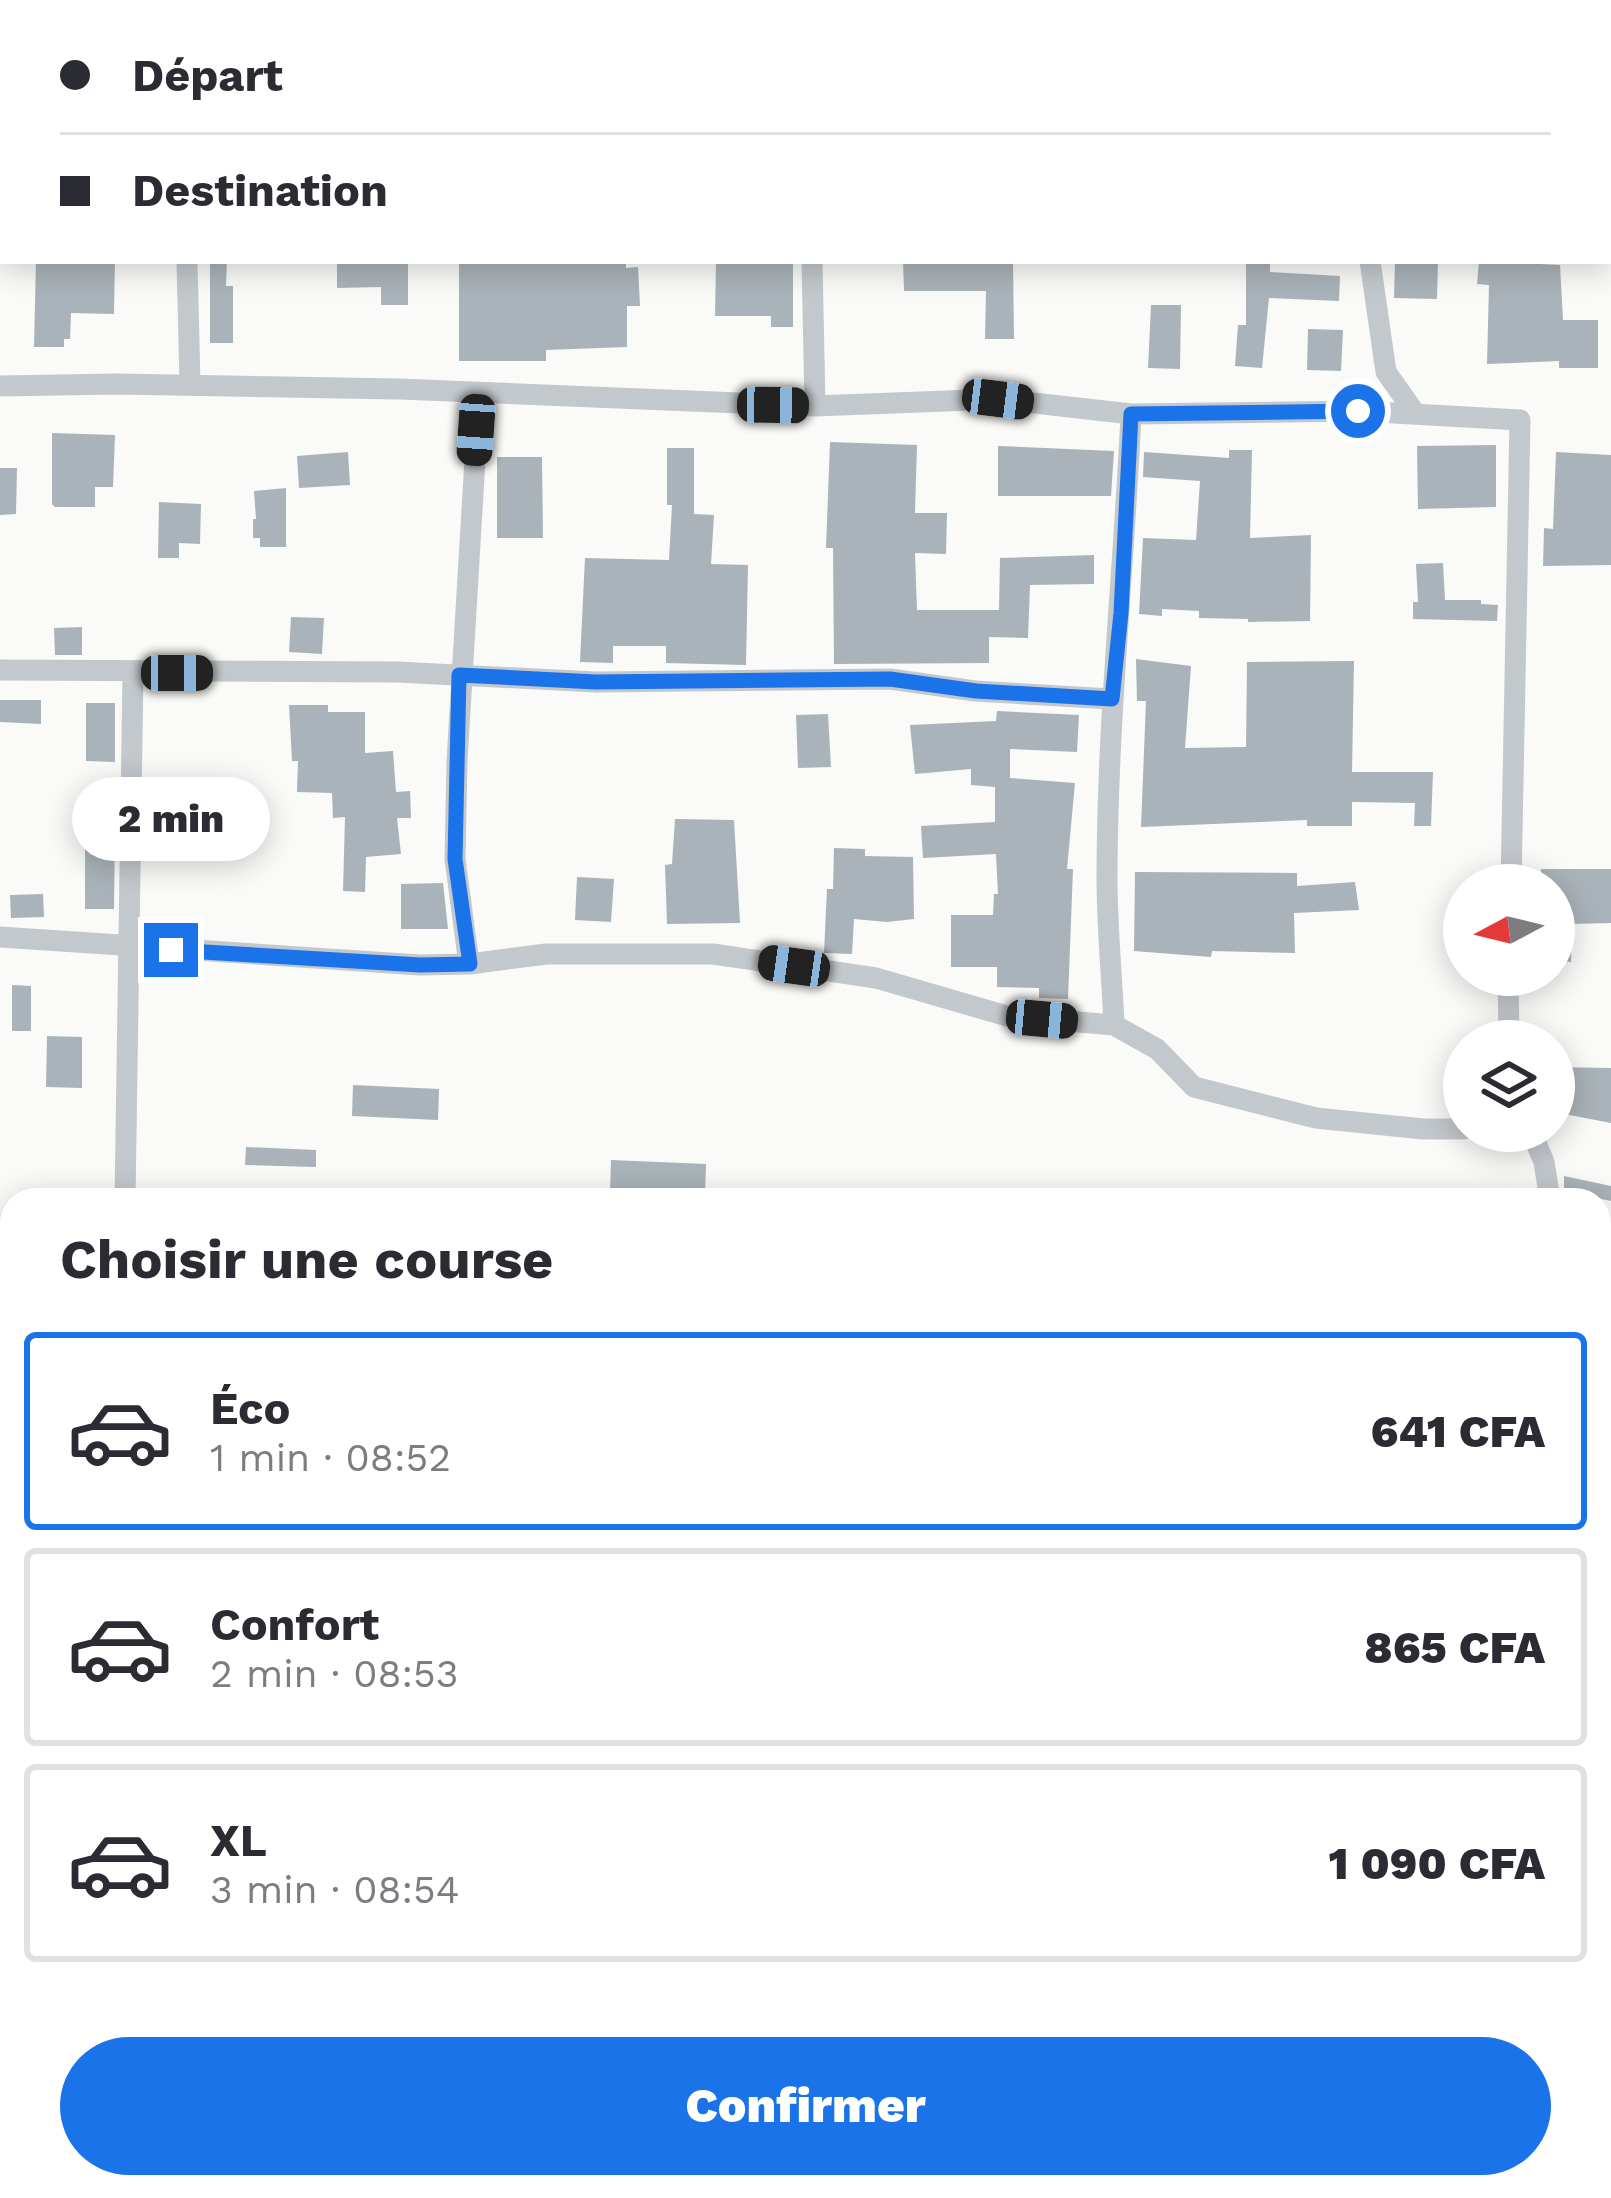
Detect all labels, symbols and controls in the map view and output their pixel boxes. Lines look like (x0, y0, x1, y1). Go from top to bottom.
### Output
text: Départ (132, 49, 283, 102)
text: Destination (132, 164, 388, 217)
car (960, 377, 1036, 421)
route start (1331, 384, 1385, 438)
car (737, 386, 809, 424)
car (456, 393, 496, 467)
car (141, 655, 213, 691)
callout: 2 min (72, 776, 270, 860)
text: 2 min (118, 796, 224, 841)
north arrow (1443, 864, 1575, 996)
map controls (1443, 864, 1575, 1152)
route end (144, 923, 198, 977)
car (756, 943, 832, 989)
car (1005, 998, 1079, 1040)
button: layers (1443, 1020, 1575, 1152)
text: Choisir une course (60, 1228, 553, 1291)
icon: car (66, 1377, 174, 1485)
text: Éco (210, 1382, 291, 1435)
text: 641 CFA (1371, 1405, 1545, 1458)
text: 1 min · 08:52 (210, 1435, 451, 1480)
icon: car (66, 1593, 174, 1701)
text: Confort (210, 1598, 379, 1651)
text: 865 CFA (1364, 1621, 1545, 1674)
text: 2 min · 08:53 (210, 1651, 458, 1696)
icon: car (66, 1809, 174, 1917)
text: XL (210, 1814, 267, 1867)
text: 1 090 CFA (1328, 1837, 1545, 1890)
text: 3 min · 08:54 (210, 1867, 459, 1912)
button: Confirmer (60, 2037, 1551, 2175)

